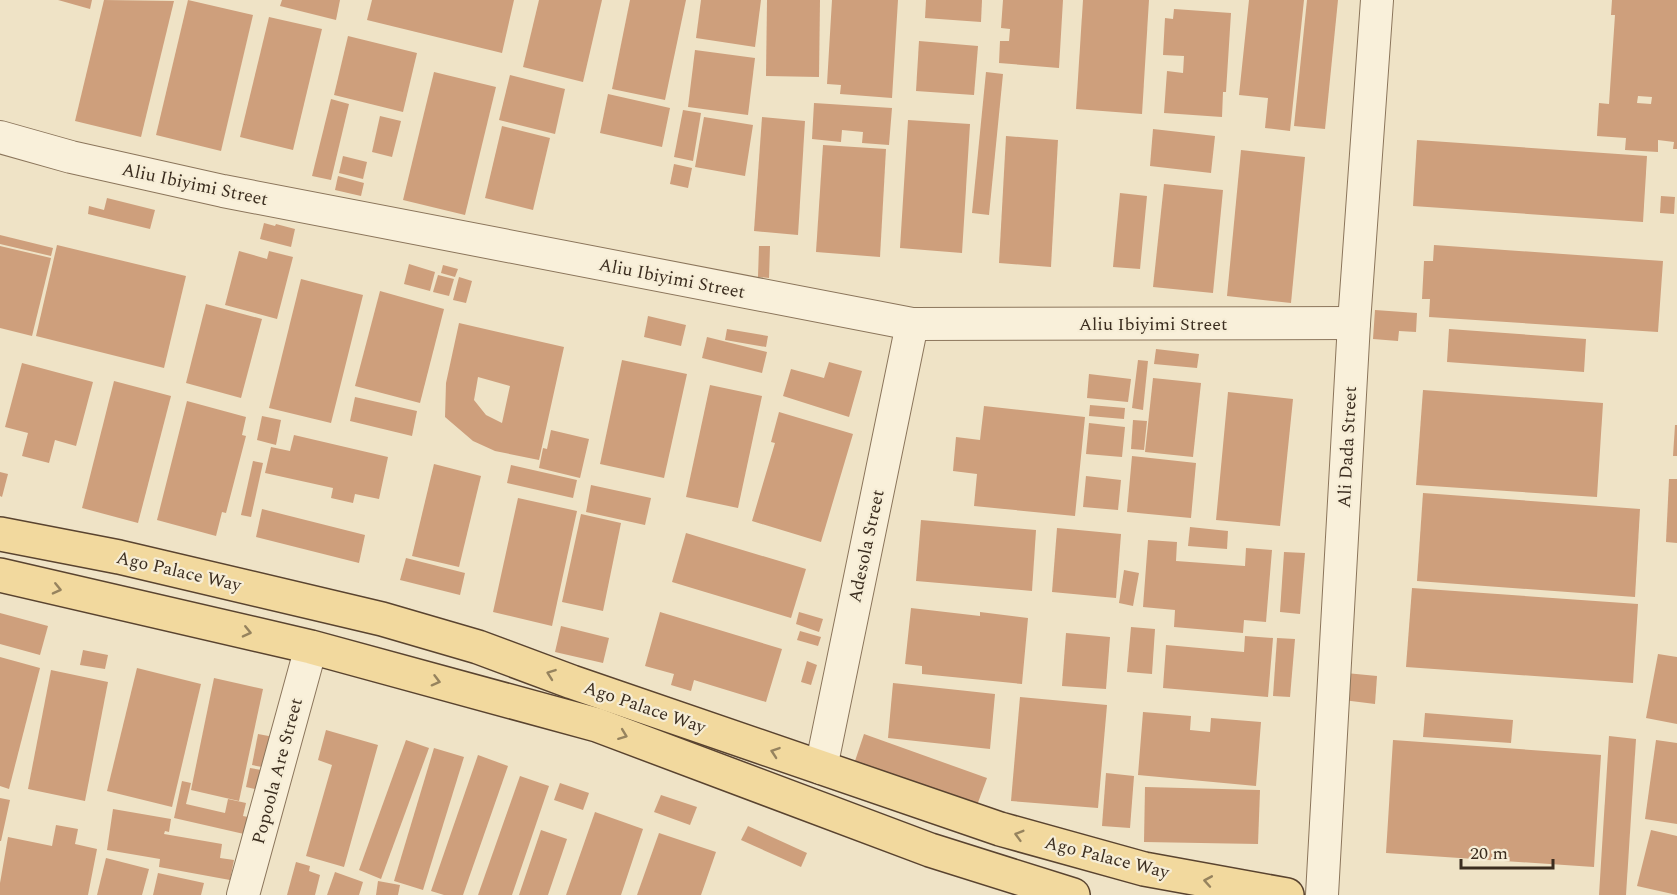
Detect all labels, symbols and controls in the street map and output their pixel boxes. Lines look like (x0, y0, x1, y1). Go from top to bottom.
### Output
street label: Aliu Ibiyimi Street (119, 156, 270, 213)
street label: Aliu Ibiyimi Street (596, 251, 747, 306)
street label: Aliu Ibiyimi Street (1079, 311, 1227, 338)
street label: Ali Dada Street (1331, 385, 1364, 509)
street label: Adesola Street (841, 487, 892, 605)
street label: Ago Palace Way (114, 544, 245, 599)
one-way arrow (52, 581, 62, 594)
one-way arrow (242, 625, 252, 638)
one-way arrow (546, 668, 557, 681)
one-way arrow (430, 674, 441, 686)
street label: Ago Palace Way (580, 674, 711, 741)
street label: Popoola Are Street (245, 695, 310, 847)
one-way arrow (617, 728, 628, 740)
one-way arrow (770, 747, 781, 760)
one-way arrow (1014, 829, 1024, 842)
street label: Ago Palace Way (1042, 829, 1173, 886)
scale bar (1461, 832, 1552, 870)
text: 20 m (1470, 840, 1508, 867)
one-way arrow (1204, 875, 1214, 888)

